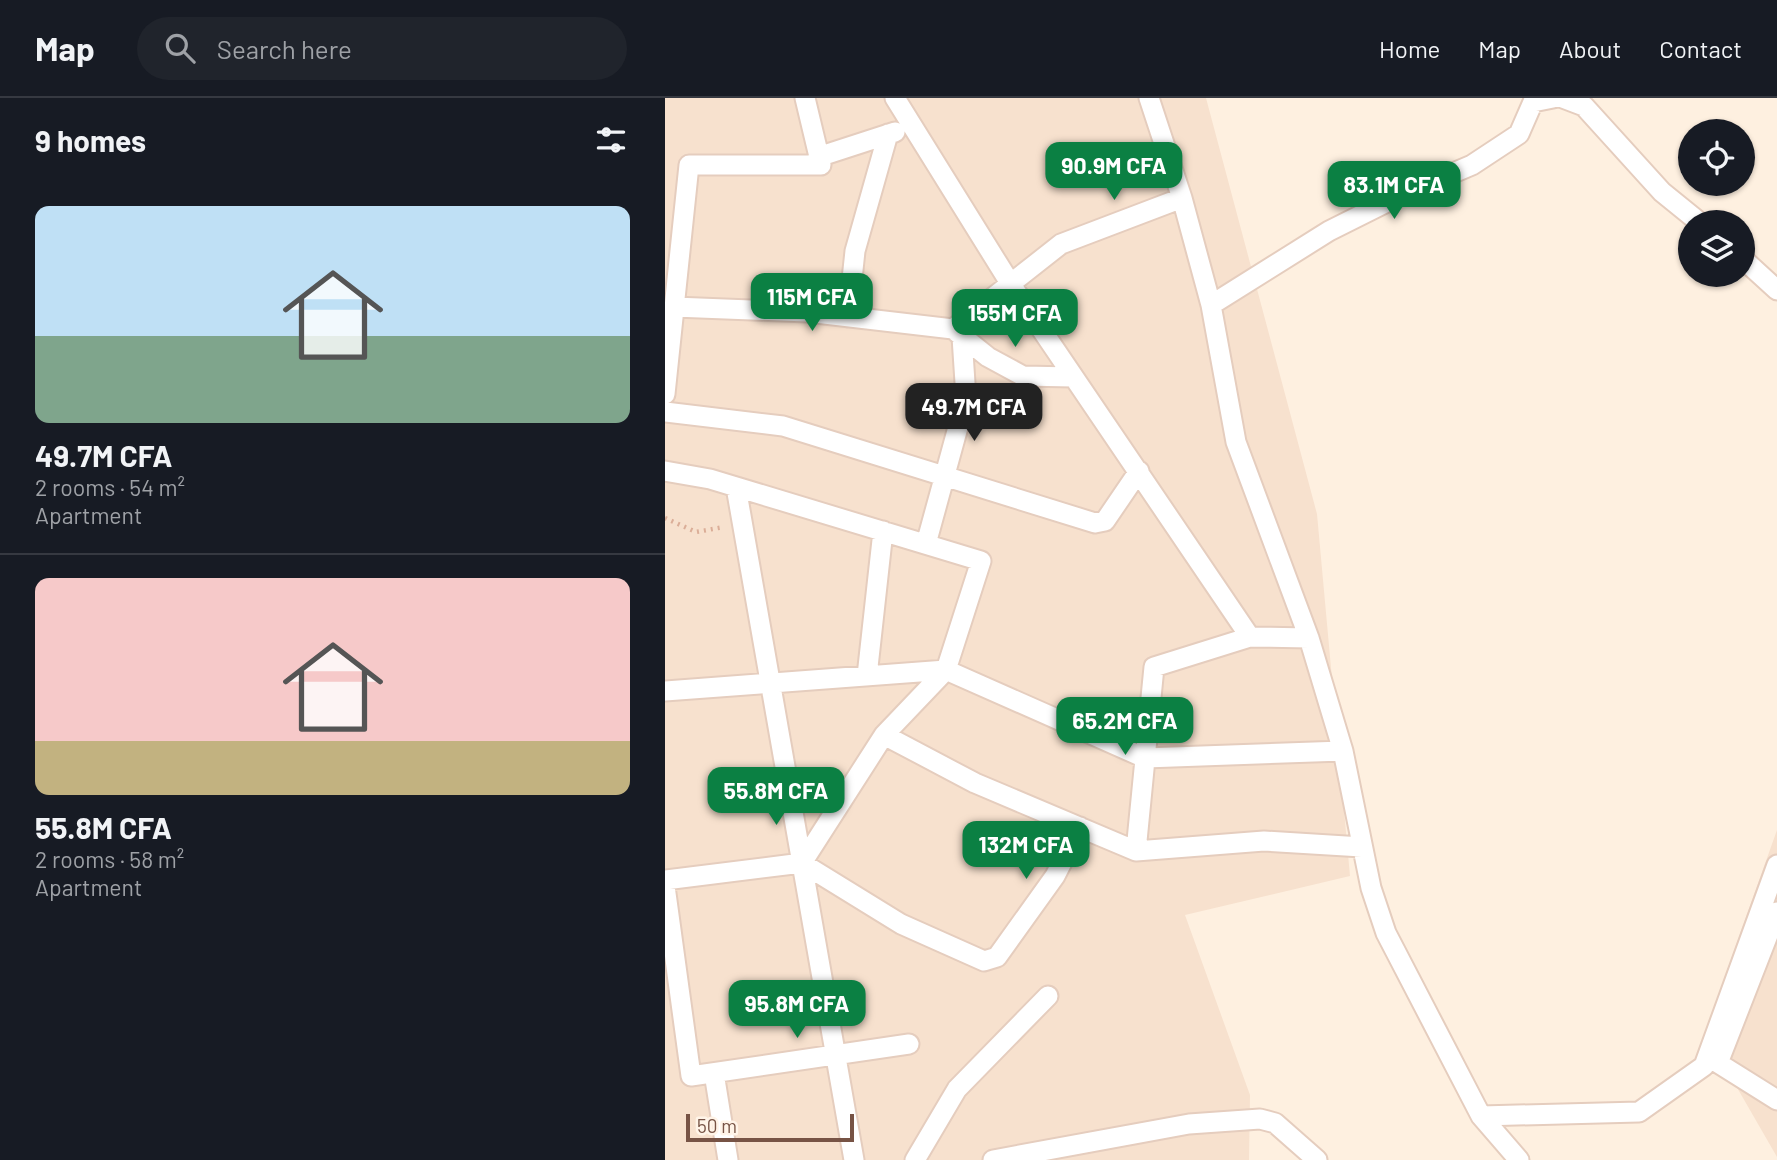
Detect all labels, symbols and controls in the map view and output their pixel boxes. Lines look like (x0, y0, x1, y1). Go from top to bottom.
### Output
search box (137, 17, 627, 80)
text: Map (35, 28, 95, 68)
icon: search (161, 29, 199, 67)
text: Search here (217, 33, 352, 64)
text: Home (1379, 34, 1440, 63)
text: Map (1478, 34, 1521, 63)
text: About (1559, 34, 1621, 63)
text: Contact (1659, 34, 1742, 63)
map controls (1678, 119, 1755, 287)
button: locate (1678, 119, 1755, 196)
icon: filters (592, 121, 630, 159)
text: 9 homes (35, 122, 146, 158)
pin: 90.9M CFA (1034, 142, 1194, 202)
text: 90.9M CFA (1061, 151, 1167, 179)
pin: 83.1M CFA (1314, 162, 1474, 221)
text: 83.1M CFA (1344, 170, 1444, 198)
button: layers (1678, 210, 1755, 287)
icon: home (270, 252, 396, 378)
pin: 115M CFA (740, 274, 884, 333)
text: 115M CFA (767, 282, 857, 310)
pin: 155M CFA (943, 289, 1087, 349)
text: 155M CFA (968, 298, 1062, 326)
pin: 49.7M CFA (894, 384, 1054, 443)
text: 49.7M CFA (921, 392, 1027, 420)
text: 49.7M CFA (35, 437, 172, 473)
text: 2 rooms · 54 m² (35, 473, 185, 501)
text: Apartment (35, 501, 142, 529)
icon: home (270, 624, 396, 750)
pin: 65.2M CFA (1045, 698, 1205, 757)
text: 65.2M CFA (1072, 706, 1178, 734)
pin: 55.8M CFA (696, 768, 856, 827)
text: 55.8M CFA (724, 776, 829, 804)
text: 55.8M CFA (35, 809, 172, 845)
pin: 132M CFA (954, 822, 1098, 881)
text: 132M CFA (979, 830, 1074, 858)
text: 2 rooms · 58 m² (35, 845, 184, 873)
text: Apartment (35, 873, 142, 901)
pin: 95.8M CFA (717, 981, 877, 1040)
text: 95.8M CFA (745, 989, 849, 1017)
scale bar (686, 1111, 854, 1143)
text: 50 m (697, 1114, 737, 1137)

